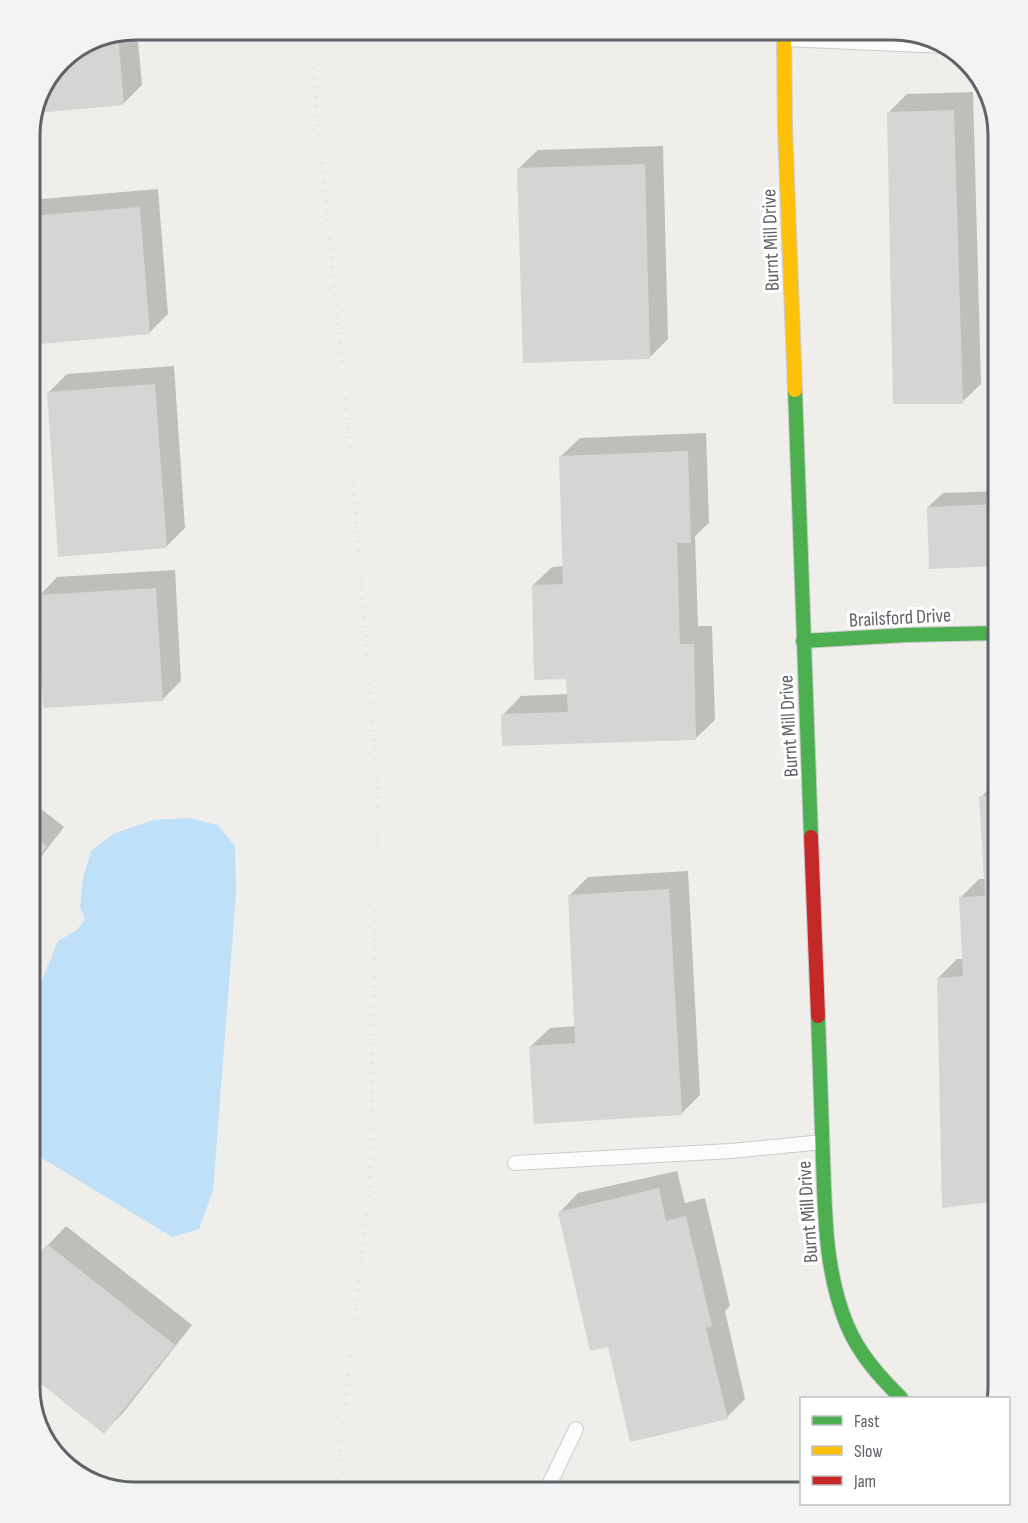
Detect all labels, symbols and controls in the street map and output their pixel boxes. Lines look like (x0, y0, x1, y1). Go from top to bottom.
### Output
street label: Burnt Mill Drive (757, 189, 785, 291)
street label: Brailsford Drive (848, 603, 952, 633)
street label: Burnt Mill Drive (774, 674, 804, 778)
street label: Burnt Mill Drive (792, 1160, 824, 1264)
legend (800, 1397, 1010, 1505)
text: Fast (854, 1411, 880, 1432)
text: Slow (854, 1441, 883, 1462)
text: Jam (853, 1471, 876, 1492)

